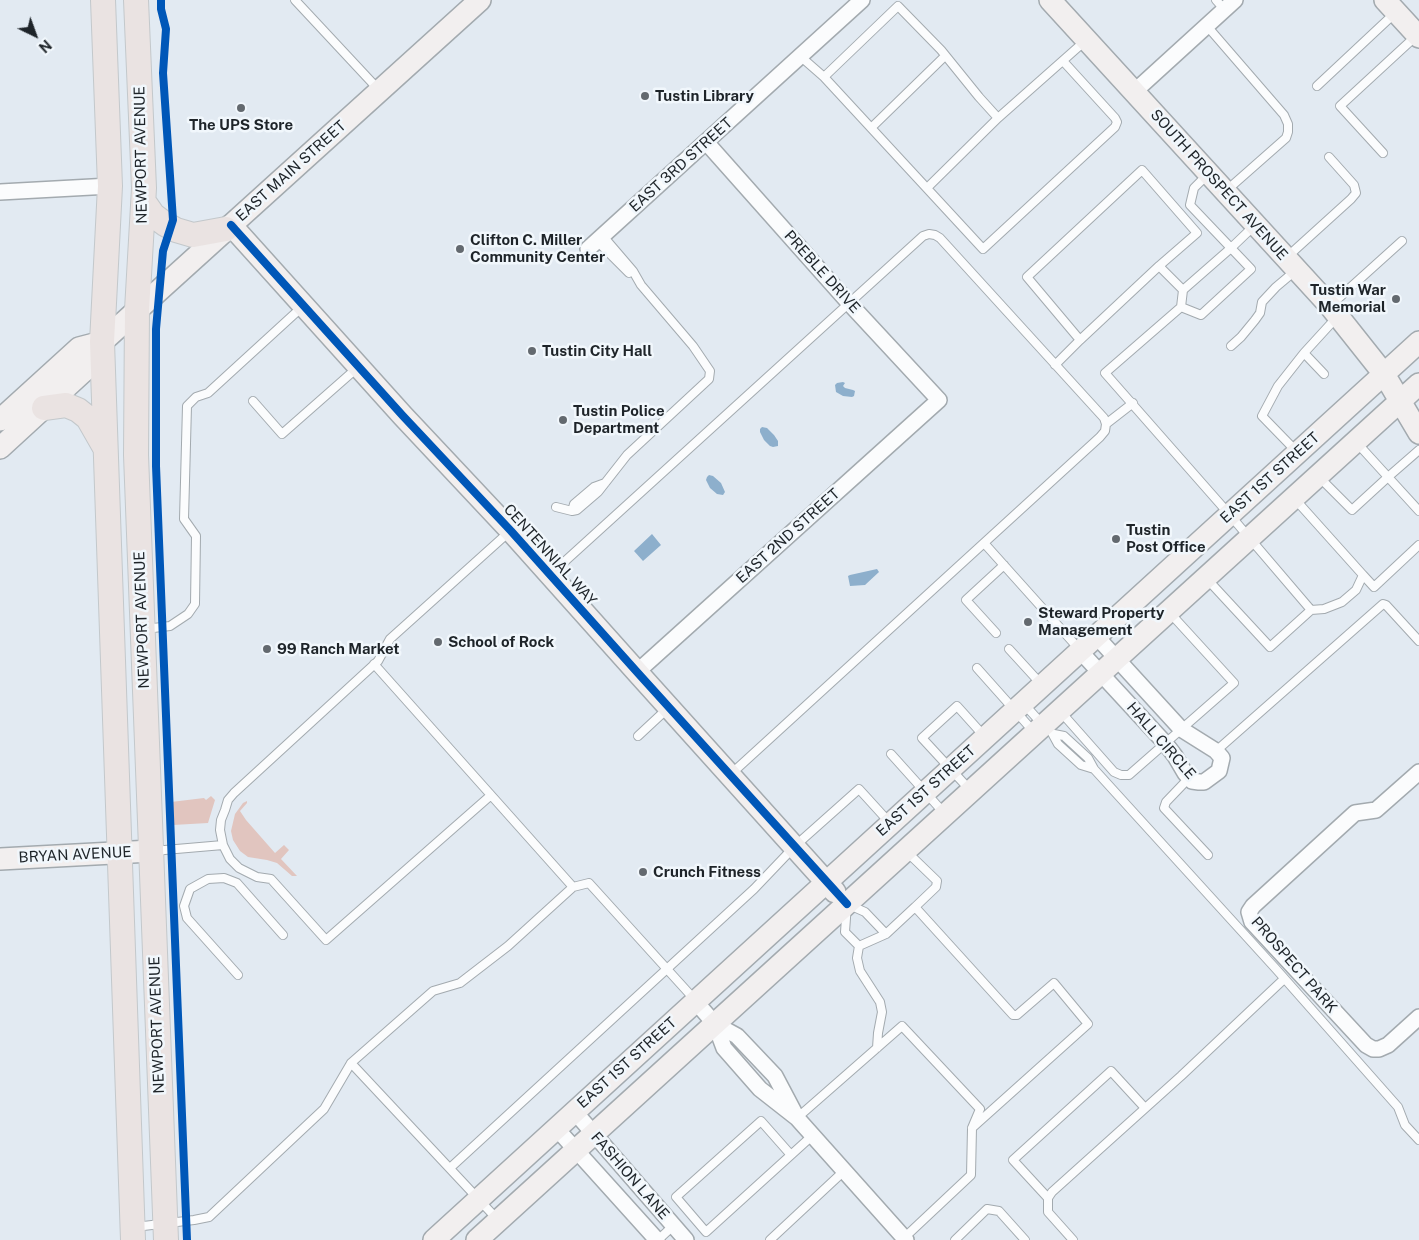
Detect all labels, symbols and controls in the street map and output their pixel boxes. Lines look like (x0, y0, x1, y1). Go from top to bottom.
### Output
north arrow (10, 10, 60, 60)
text: N (36, 37, 54, 56)
street label: NEWPORT AVENUE (131, 86, 151, 224)
place label: Tustin Library (655, 87, 754, 105)
marker: Tustin Library (639, 90, 651, 102)
marker: The UPS Store (235, 102, 247, 114)
street label: SOUTH PROSPECT AVENUE (1147, 106, 1291, 264)
street label: EAST 3RD STREET (626, 114, 736, 216)
place label: The UPS Store (189, 116, 293, 134)
street label: EAST MAIN STREET (232, 117, 350, 225)
street label: PREBLE DRIVE (780, 227, 864, 317)
place label: Clifton C. Miller Community Center (470, 231, 605, 266)
marker: Clifton C. Miller Community Center (454, 243, 466, 255)
place label: Tustin War Memorial (1310, 281, 1386, 316)
marker: Tustin War Memorial (1390, 293, 1402, 305)
place label: Tustin City Hall (542, 342, 652, 360)
marker: Tustin City Hall (526, 345, 538, 357)
place label: Tustin Police Department (573, 402, 665, 437)
marker: Tustin Police Department (557, 414, 569, 426)
street label: EAST 1ST STREET (1217, 429, 1323, 527)
street label: EAST 2ND STREET (733, 485, 843, 587)
street label: CENTENNIAL WAY (500, 501, 600, 609)
place label: Tustin Post Office (1126, 521, 1206, 556)
marker: Tustin Post Office (1110, 533, 1122, 545)
street label: NEWPORT AVENUE (131, 551, 153, 689)
place label: Steward Property Management (1038, 604, 1164, 639)
marker: Steward Property Management (1022, 616, 1034, 628)
place label: School of Rock (448, 633, 554, 651)
marker: School of Rock (432, 636, 444, 648)
place label: 99 Ranch Market (277, 640, 400, 658)
marker: 99 Ranch Market (261, 643, 273, 655)
street label: HALL CIRCLE (1123, 699, 1199, 783)
street label: EAST 1ST STREET (873, 742, 979, 840)
street label: BRYAN AVENUE (18, 843, 132, 867)
place label: Crunch Fitness (653, 863, 761, 881)
marker: Crunch Fitness (637, 866, 649, 878)
street label: PROSPECT PARK (1247, 913, 1341, 1017)
street label: NEWPORT AVENUE (146, 956, 168, 1094)
street label: EAST 1ST STREET (574, 1014, 680, 1112)
street label: FASHION LANE (587, 1129, 673, 1223)

